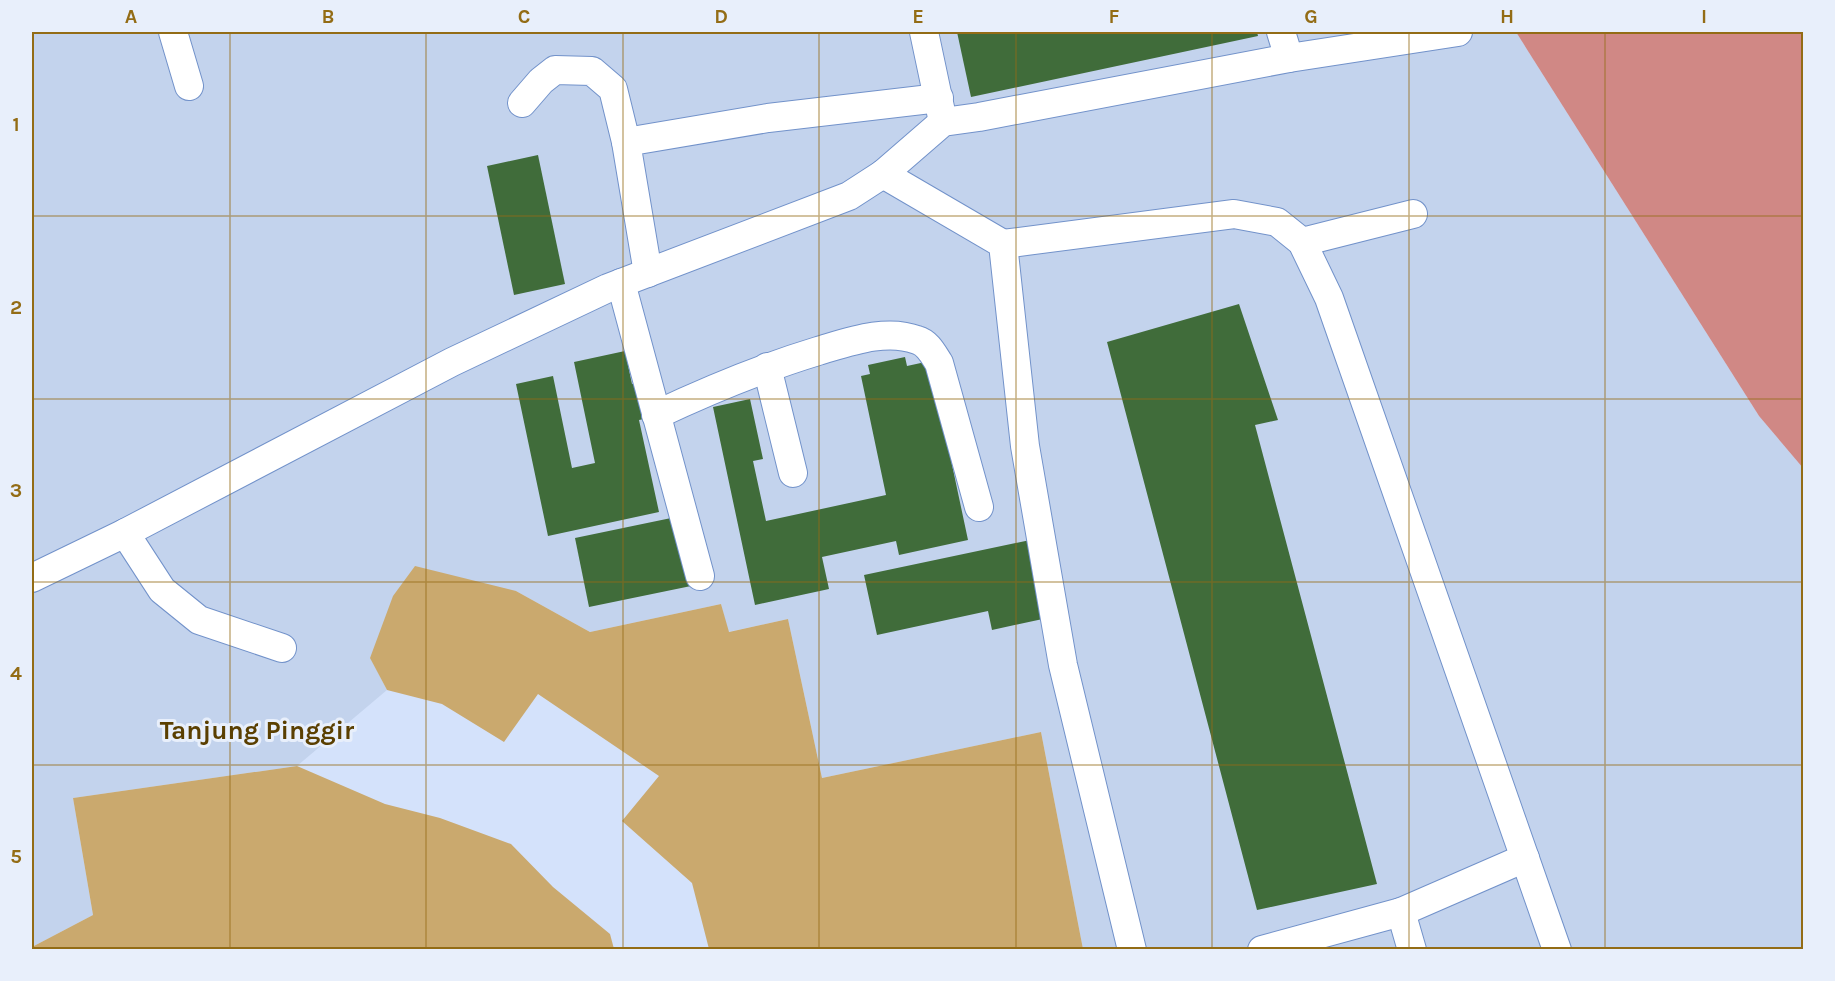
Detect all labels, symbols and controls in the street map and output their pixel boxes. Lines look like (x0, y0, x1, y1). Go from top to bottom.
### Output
text: A (125, 5, 138, 28)
text: B (322, 5, 334, 28)
text: C (518, 5, 530, 28)
text: D (714, 5, 728, 28)
text: E (912, 5, 924, 28)
text: F (1109, 5, 1120, 28)
text: G (1304, 5, 1318, 28)
text: H (1500, 5, 1514, 28)
text: I (1701, 5, 1707, 28)
text: 1 (12, 113, 20, 136)
text: 2 (10, 296, 22, 319)
text: 3 (10, 479, 22, 502)
text: 4 (10, 662, 22, 685)
district label: Tanjung Pinggir (160, 715, 355, 746)
text: 5 (10, 845, 22, 868)

